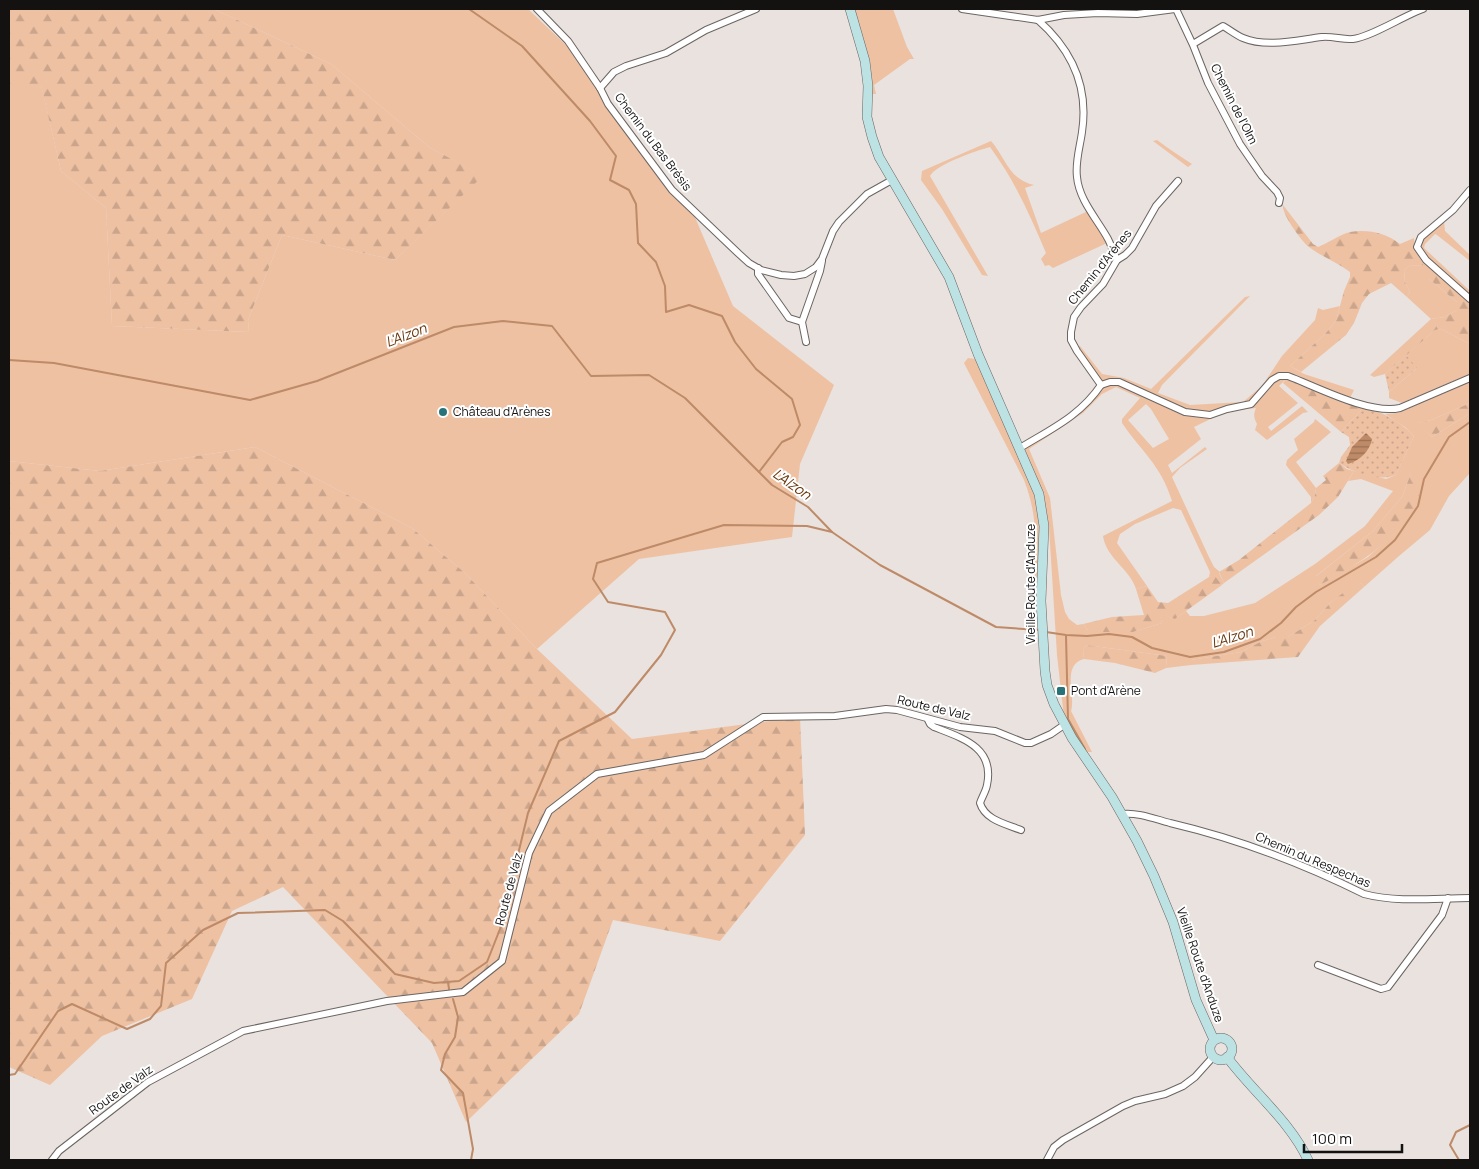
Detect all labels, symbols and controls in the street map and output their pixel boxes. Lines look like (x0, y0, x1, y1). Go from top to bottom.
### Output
street label: Chemin de l'Olm (1207, 61, 1262, 147)
street label: Chemin du Bas Brésis (611, 89, 696, 194)
street label: Chemin d'Arènes (1064, 225, 1135, 308)
water label: L'Alzon (383, 318, 430, 351)
place label: Château d'Arènes (453, 403, 550, 420)
marker: Château d'Arènes (437, 406, 449, 418)
water label: L'Alzon (769, 464, 816, 504)
street label: Vieille Route d'Anduze (1022, 524, 1039, 644)
water label: L'Alzon (1209, 621, 1256, 652)
place label: Pont d'Arène (1071, 682, 1141, 699)
marker: Pont d'Arène (1055, 685, 1067, 697)
street label: Route de Valz (896, 691, 972, 724)
street label: Chemin du Respechas (1253, 828, 1373, 891)
street label: Route de Valz (491, 851, 526, 927)
street label: Vieille Route d'Anduze (1173, 905, 1228, 1025)
street label: Route de Valz (85, 1061, 156, 1118)
scale bar (1304, 1122, 1402, 1154)
text: 100 m (1312, 1128, 1352, 1149)

